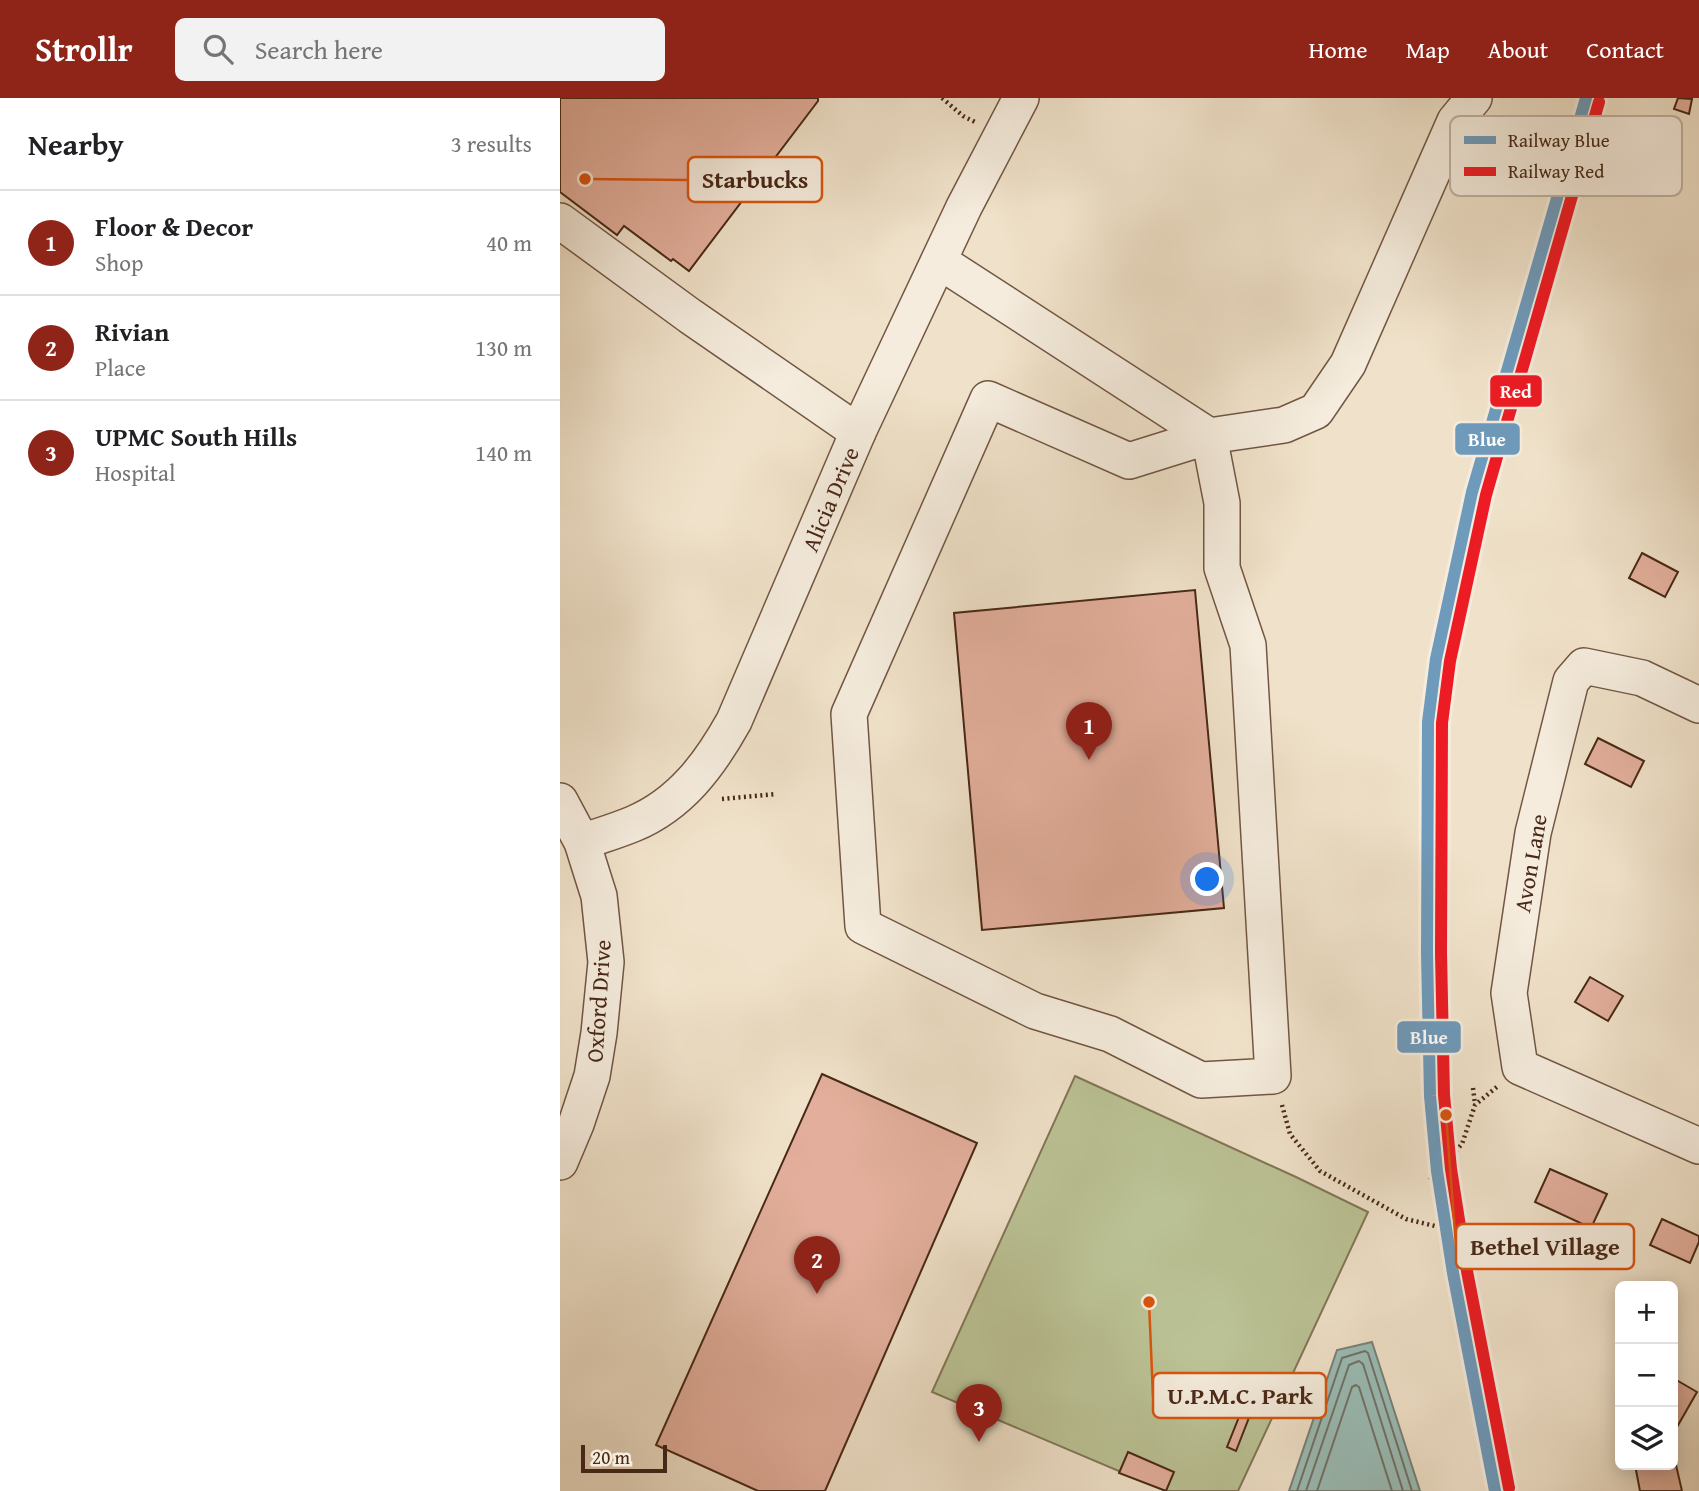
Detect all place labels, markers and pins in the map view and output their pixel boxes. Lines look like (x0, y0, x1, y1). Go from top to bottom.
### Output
callout: Starbucks (688, 157, 822, 202)
pin: 1 (1066, 702, 1112, 760)
callout: Bethel Village (1456, 1224, 1634, 1269)
pin: 2 (794, 1236, 840, 1294)
callout: U.P.M.C. Park (1153, 1373, 1326, 1418)
pin: 3 (956, 1384, 1002, 1442)

